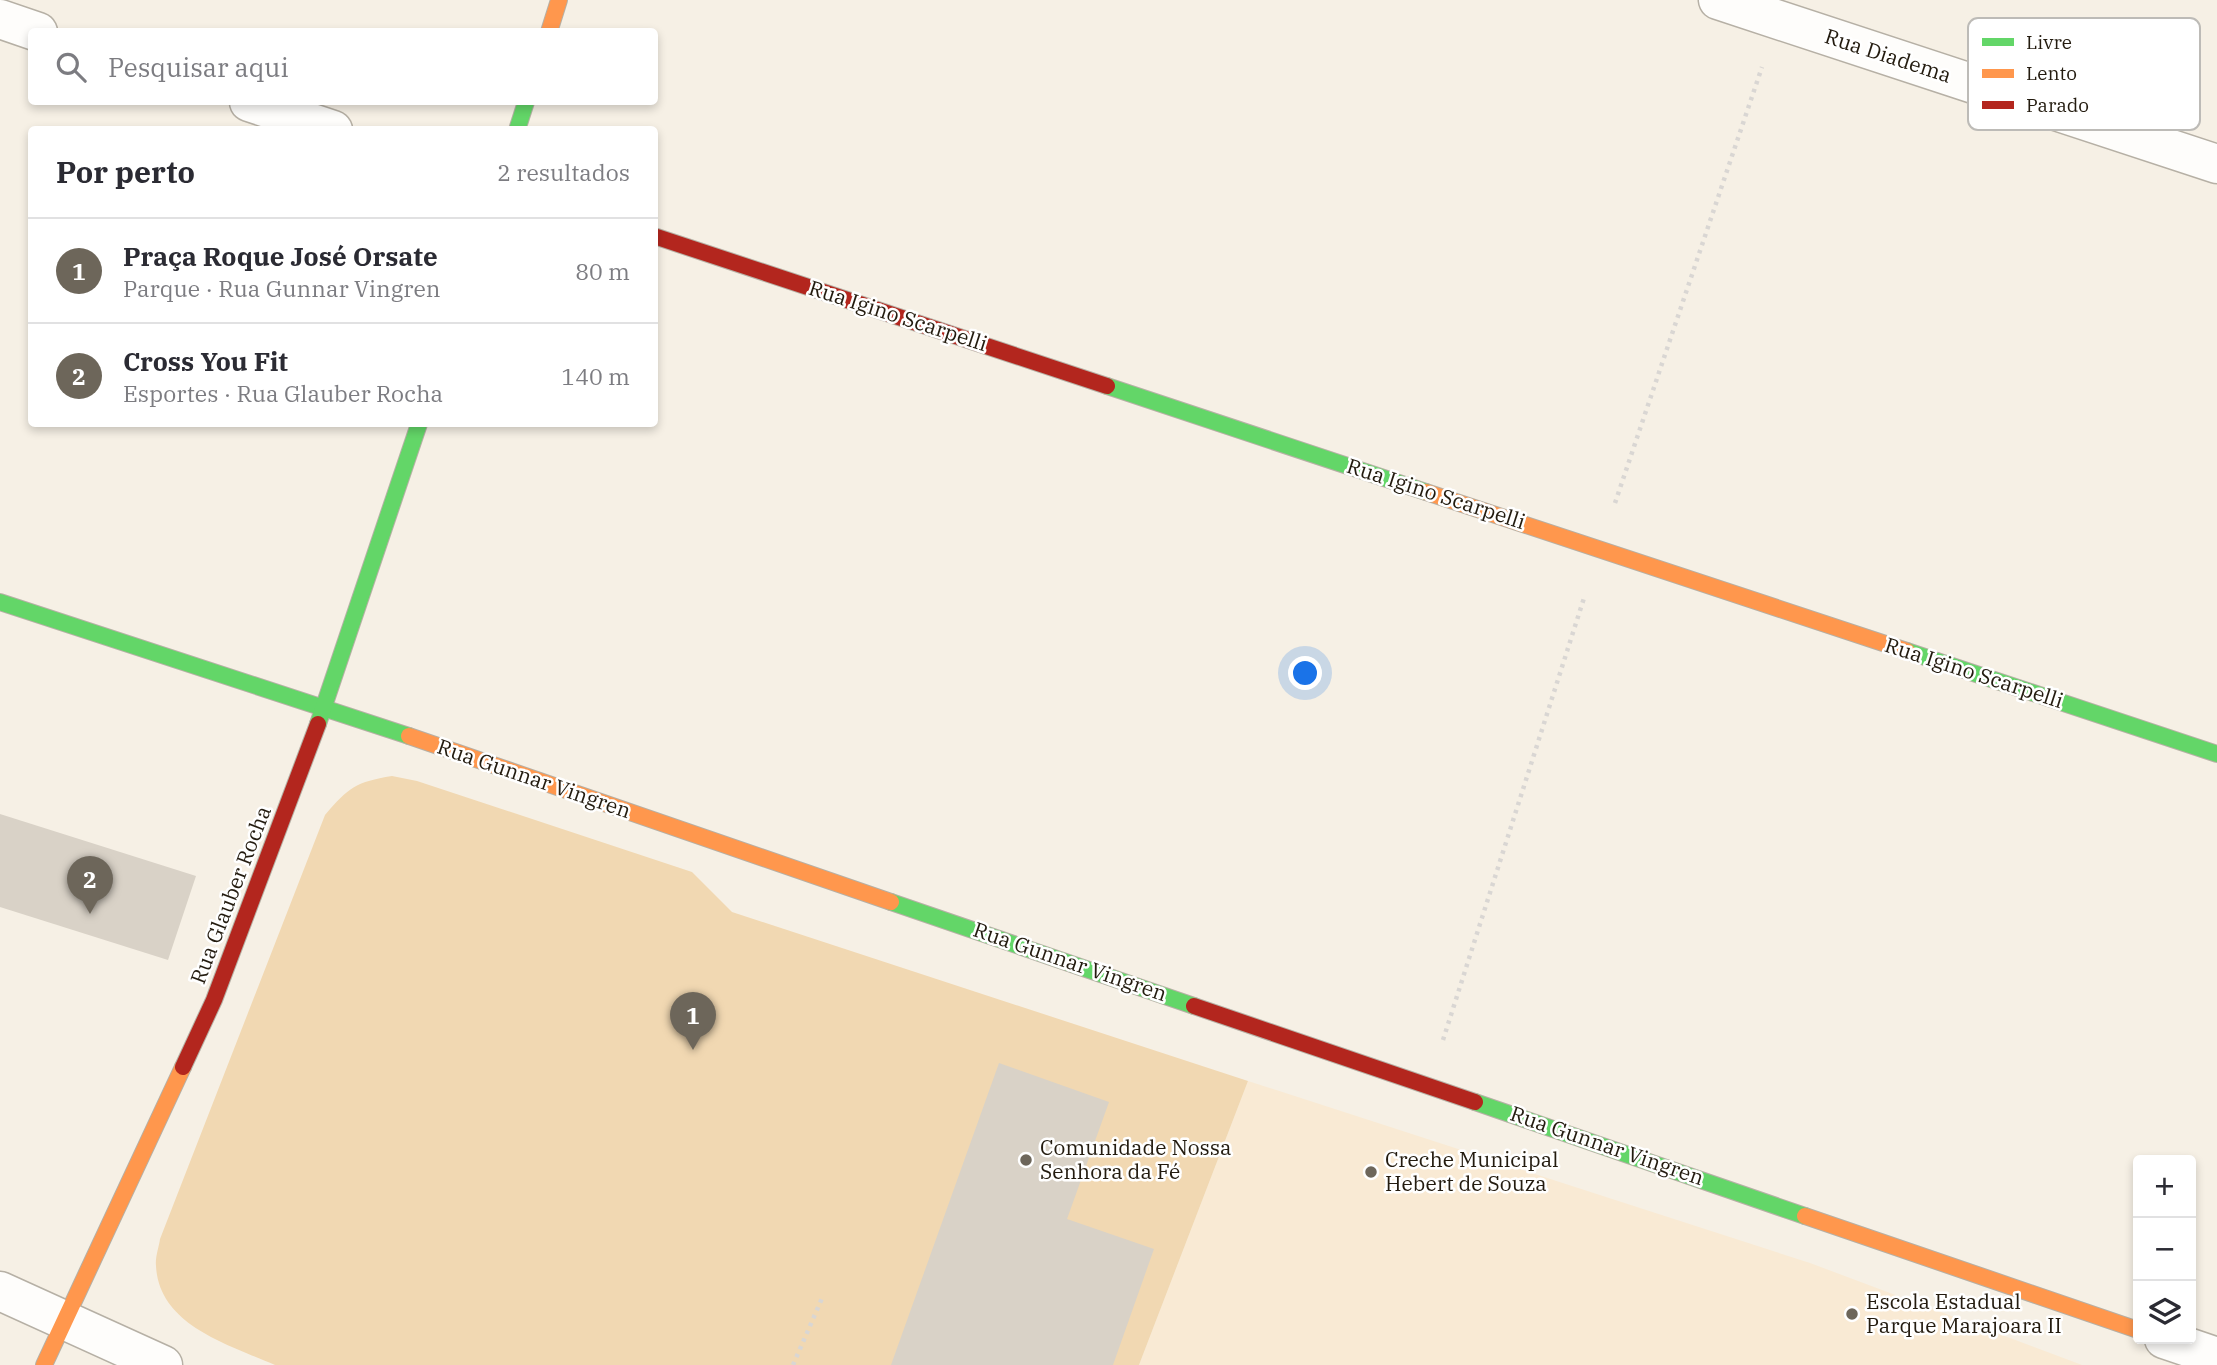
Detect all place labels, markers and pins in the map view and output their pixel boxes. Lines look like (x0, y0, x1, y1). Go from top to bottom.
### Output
pin: 2 (67, 856, 113, 914)
pin: 1 (670, 992, 716, 1050)
place label: Comunidade Nossa Senhora da Fé (1040, 1133, 1231, 1185)
place label: Creche Municipal Hebert de Souza (1385, 1145, 1559, 1197)
marker: Comunidade Nossa Senhora da Fé (1018, 1152, 1034, 1168)
marker: Creche Municipal Hebert de Souza (1363, 1164, 1379, 1180)
place label: Escola Estadual Parque Marajoara II (1866, 1287, 2062, 1339)
marker: Escola Estadual Parque Marajoara II (1844, 1306, 1860, 1322)

